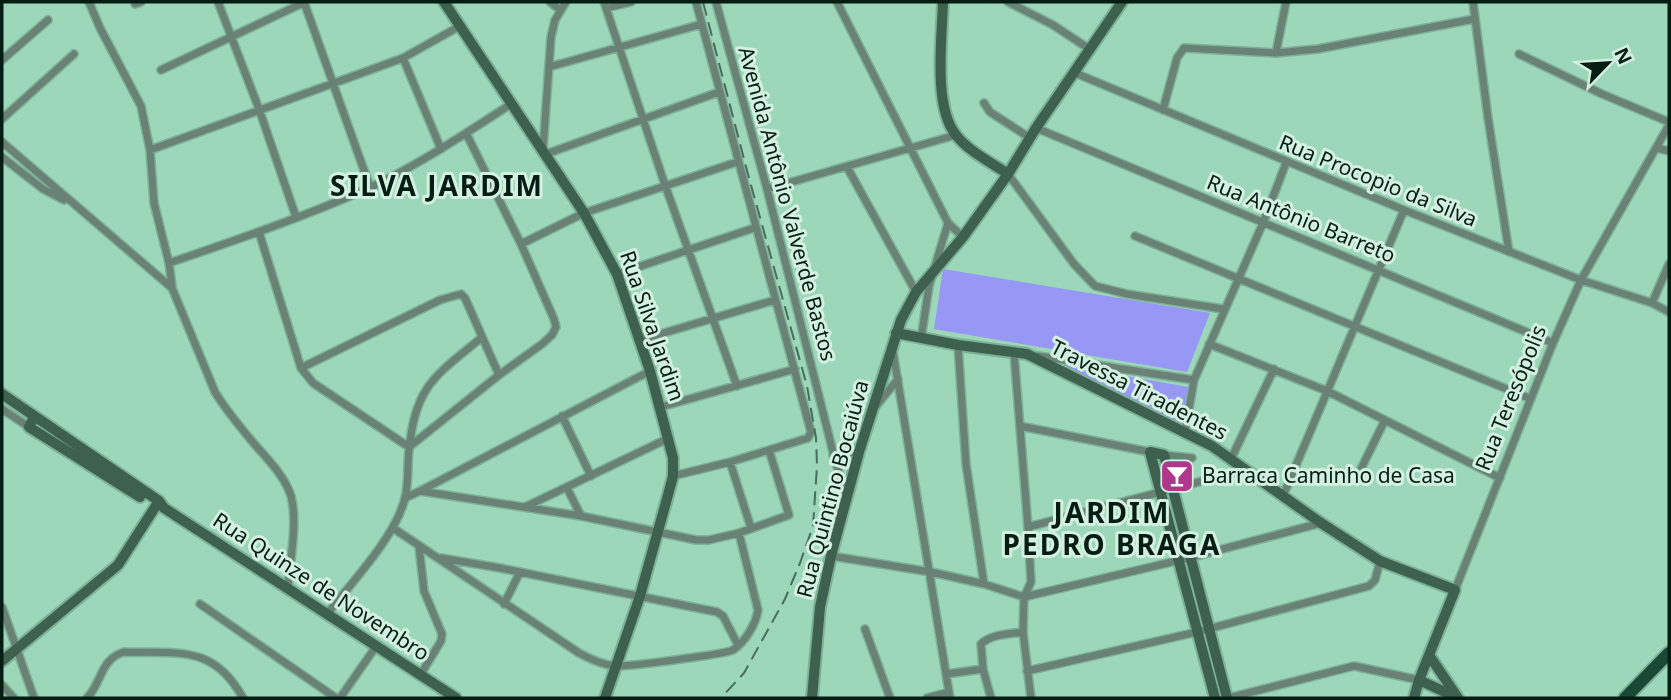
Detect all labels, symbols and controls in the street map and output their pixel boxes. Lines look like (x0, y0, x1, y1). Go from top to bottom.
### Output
north arrow (1573, 28, 1643, 98)
text: N (1608, 43, 1638, 68)
street label: Avenida Antônio Valverde Bastos (733, 44, 843, 364)
street label: Rua Procopio da Silva (1275, 128, 1482, 233)
district label: SILVA JARDIM (330, 166, 544, 204)
street label: Rua Antônio Barreto (1203, 167, 1400, 269)
street label: Rua Silva Jardim (614, 247, 692, 405)
street label: Rua Teresópolis (1468, 321, 1552, 475)
street label: Travessa Tiradentes (1046, 332, 1233, 446)
street label: Rua Quintino Bocaiúva (789, 377, 875, 601)
bar icon: Barraca Caminho de Casa (1158, 457, 1196, 495)
place label: Barraca Caminho de Casa (1202, 461, 1455, 489)
district label: JARDIM PEDRO BRAGA (1003, 493, 1221, 563)
street label: Rua Quinze de Novembro (208, 506, 435, 667)

